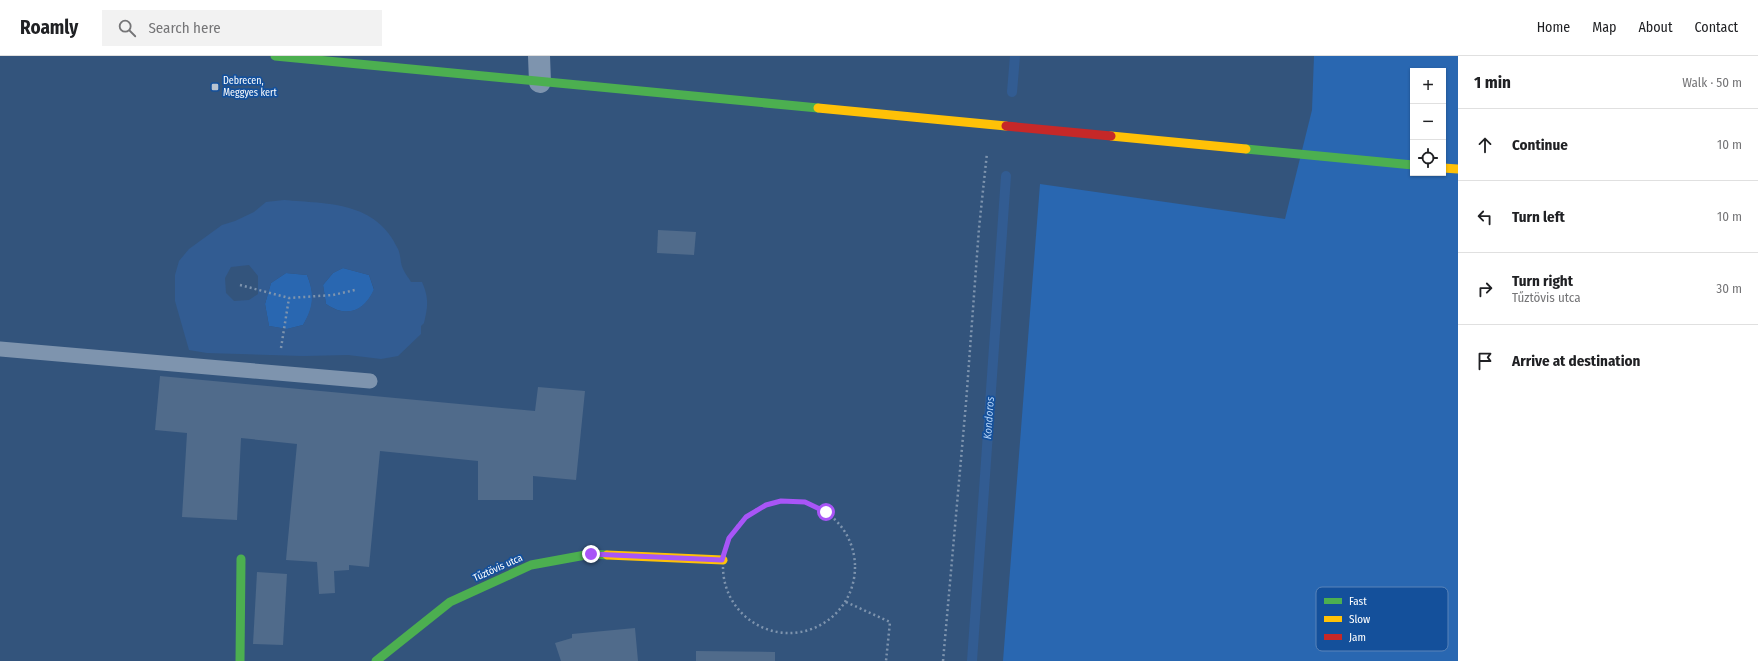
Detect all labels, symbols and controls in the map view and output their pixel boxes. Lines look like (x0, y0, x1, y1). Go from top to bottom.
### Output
search box (102, 10, 382, 46)
text: Roamly (20, 16, 78, 39)
icon: search (116, 17, 138, 39)
text: Search here (148, 19, 221, 37)
text: Home (1537, 19, 1570, 36)
text: Map (1592, 19, 1616, 36)
text: About (1638, 19, 1673, 36)
text: Contact (1695, 19, 1738, 36)
map controls (1410, 68, 1446, 176)
button: + (1410, 68, 1446, 104)
text: 1 min (1474, 72, 1511, 93)
place label: Debrecen, Meggyes kert (223, 75, 277, 99)
text: Walk · 50 m (1682, 75, 1742, 90)
marker: Debrecen, Meggyes kert (210, 82, 220, 92)
button: − (1410, 104, 1446, 140)
icon: ahead (1474, 134, 1496, 156)
text: Continue (1512, 136, 1568, 154)
text: 10 m (1717, 137, 1742, 152)
button: locate (1410, 140, 1446, 176)
icon: left (1474, 206, 1496, 228)
text: Turn left (1512, 208, 1565, 226)
text: 10 m (1717, 209, 1742, 224)
text: Turn right (1512, 272, 1573, 290)
icon: right (1474, 278, 1496, 300)
text: 30 m (1716, 281, 1742, 296)
text: Tűztövis utca (1512, 290, 1581, 305)
icon: arrive (1474, 350, 1496, 372)
text: Arrive at destination (1512, 352, 1640, 370)
water label: Kondoros (981, 396, 997, 440)
route start (817, 503, 835, 521)
route end (582, 545, 600, 563)
street label: Tűztövis utca (471, 551, 525, 584)
legend (1316, 587, 1448, 651)
text: Fast (1349, 595, 1367, 608)
text: Slow (1349, 613, 1370, 626)
text: Jam (1349, 631, 1366, 644)

